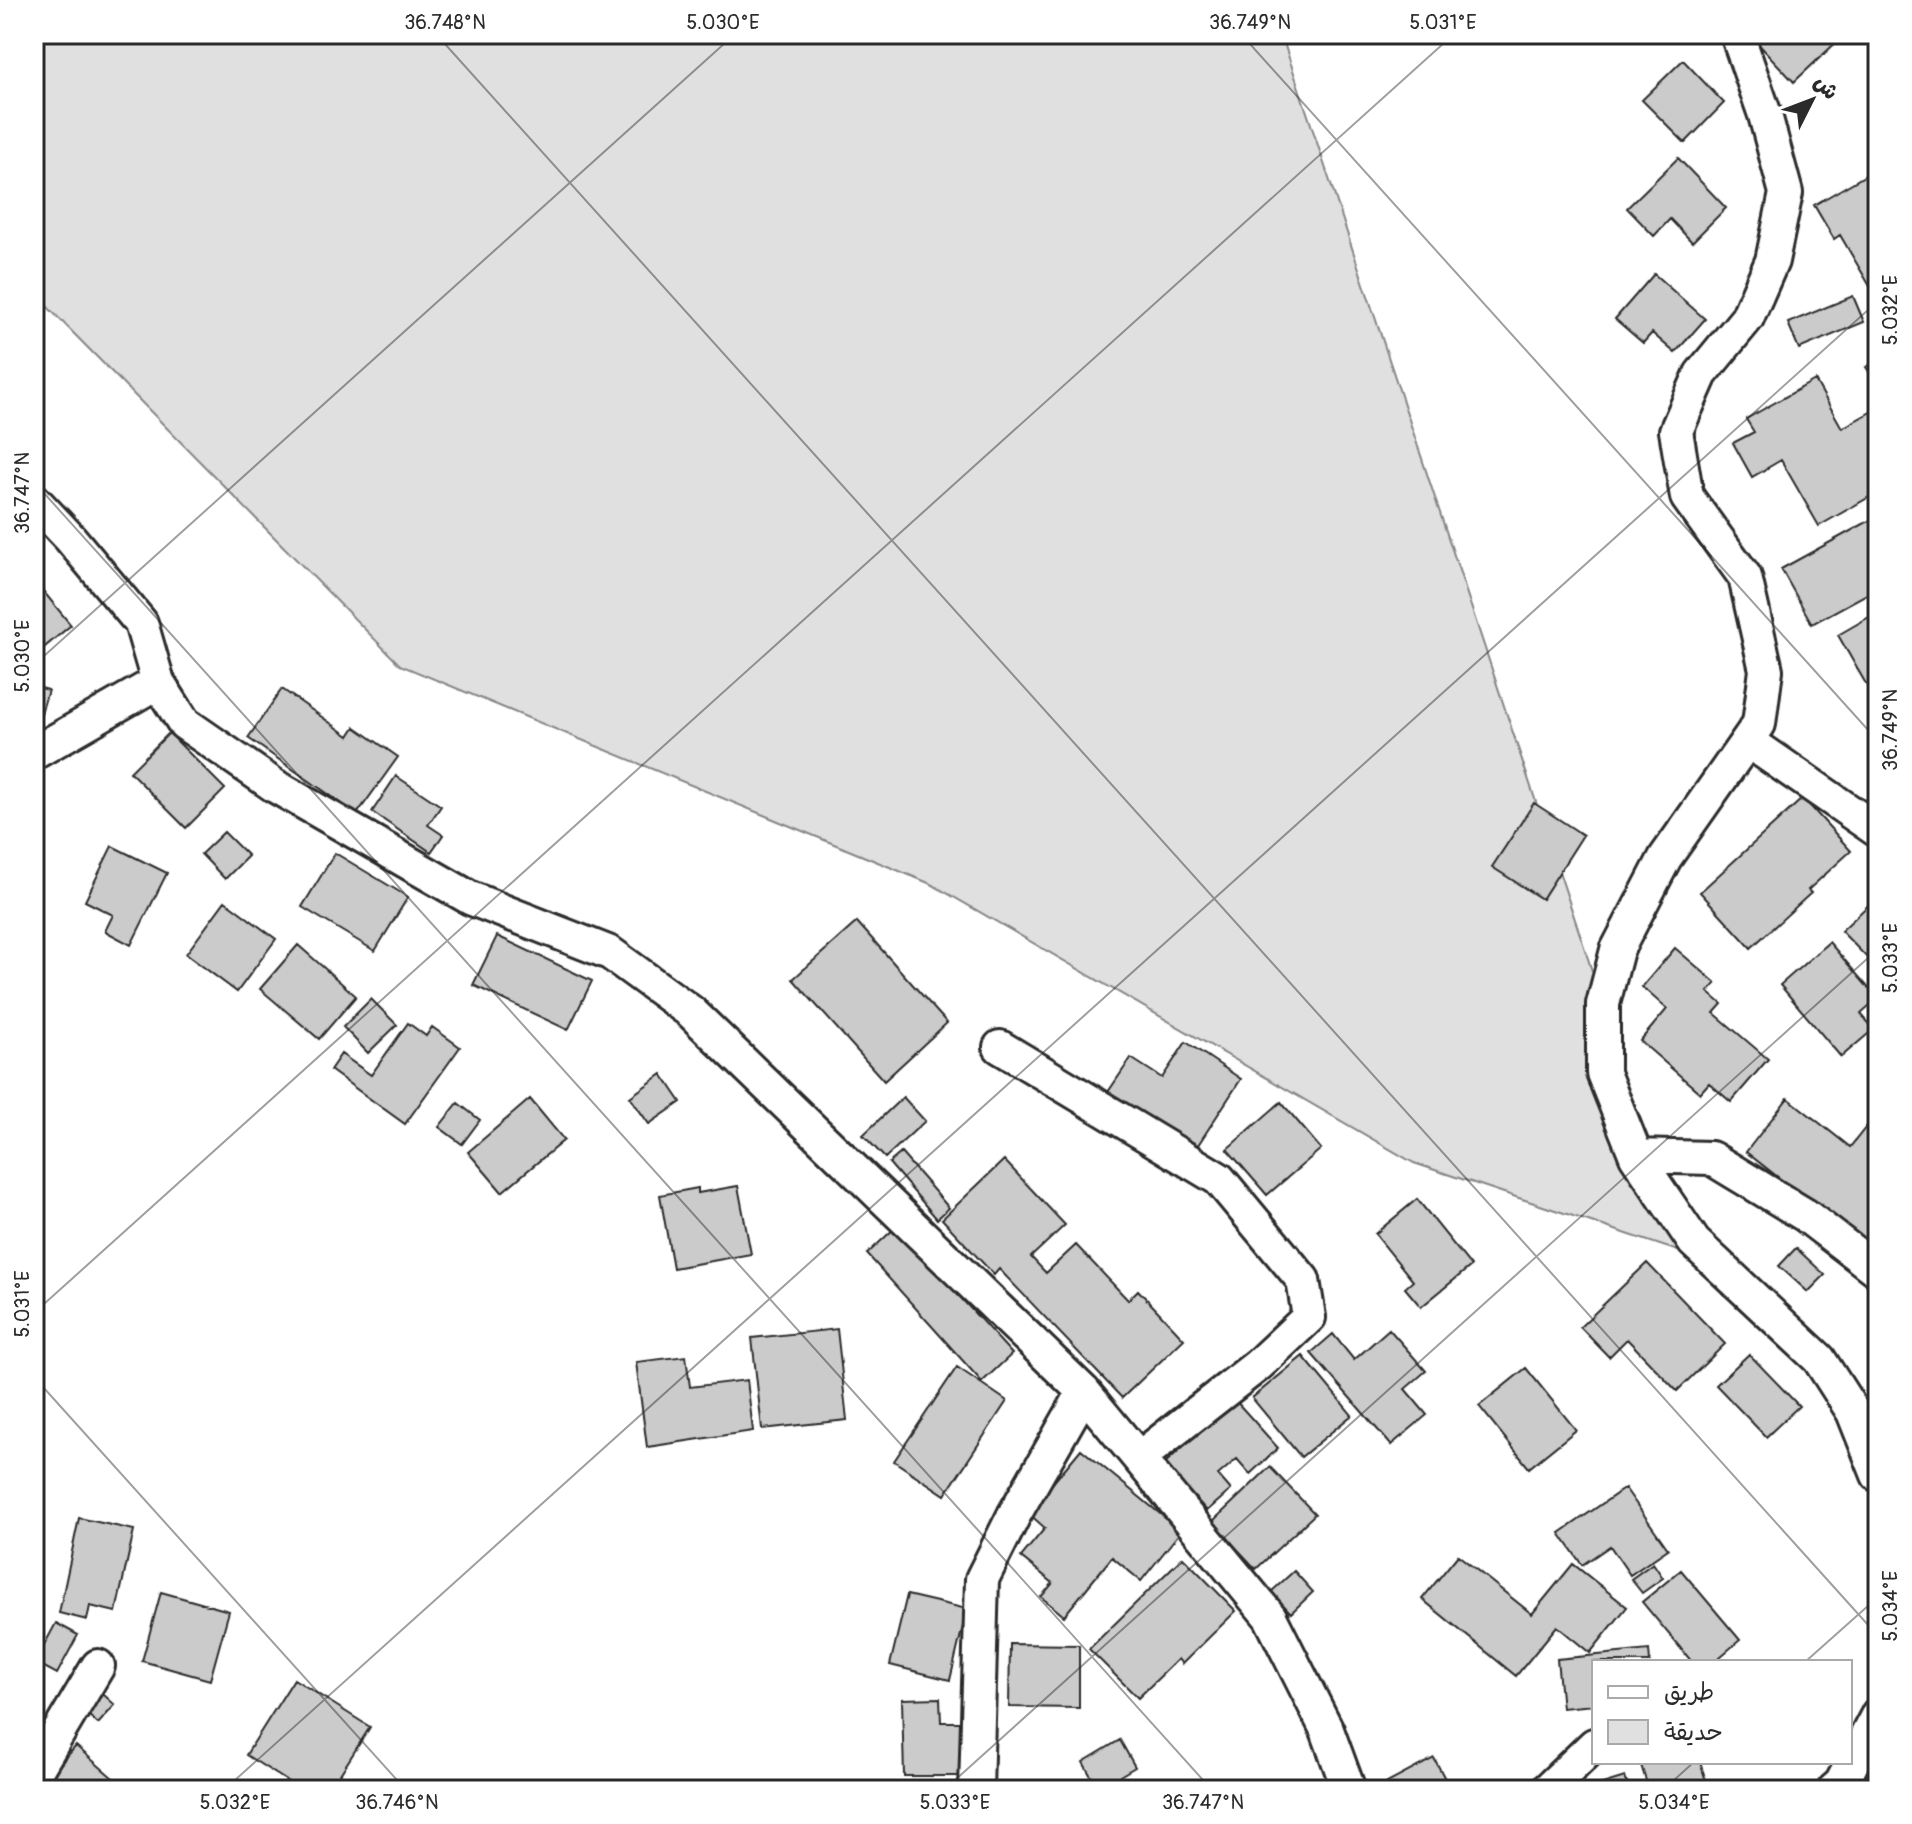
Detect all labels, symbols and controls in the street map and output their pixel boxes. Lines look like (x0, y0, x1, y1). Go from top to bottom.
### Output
text: 36.748°N (404, 10, 486, 35)
text: 5.030°E (687, 10, 759, 35)
text: 36.749°N (1209, 10, 1291, 35)
text: 5.031°E (1409, 10, 1477, 35)
north arrow (1772, 60, 1852, 140)
text: ش (1808, 69, 1845, 106)
text: 5.032°E (1878, 275, 1903, 345)
text: 36.747°N (10, 452, 35, 534)
text: 5.030°E (10, 620, 35, 692)
text: 36.749°N (1878, 689, 1903, 771)
text: 5.033°E (1878, 923, 1903, 993)
text: 5.031°E (10, 1270, 35, 1338)
text: 5.034°E (1878, 1571, 1903, 1641)
legend (1592, 1660, 1852, 1764)
text: طريق (1664, 1678, 1714, 1707)
text: حديقة (1664, 1718, 1723, 1747)
text: 5.032°E (200, 1790, 270, 1815)
text: 36.746°N (355, 1790, 439, 1815)
text: 5.033°E (920, 1790, 990, 1815)
text: 36.747°N (1162, 1790, 1244, 1815)
text: 5.034°E (1639, 1790, 1709, 1815)

